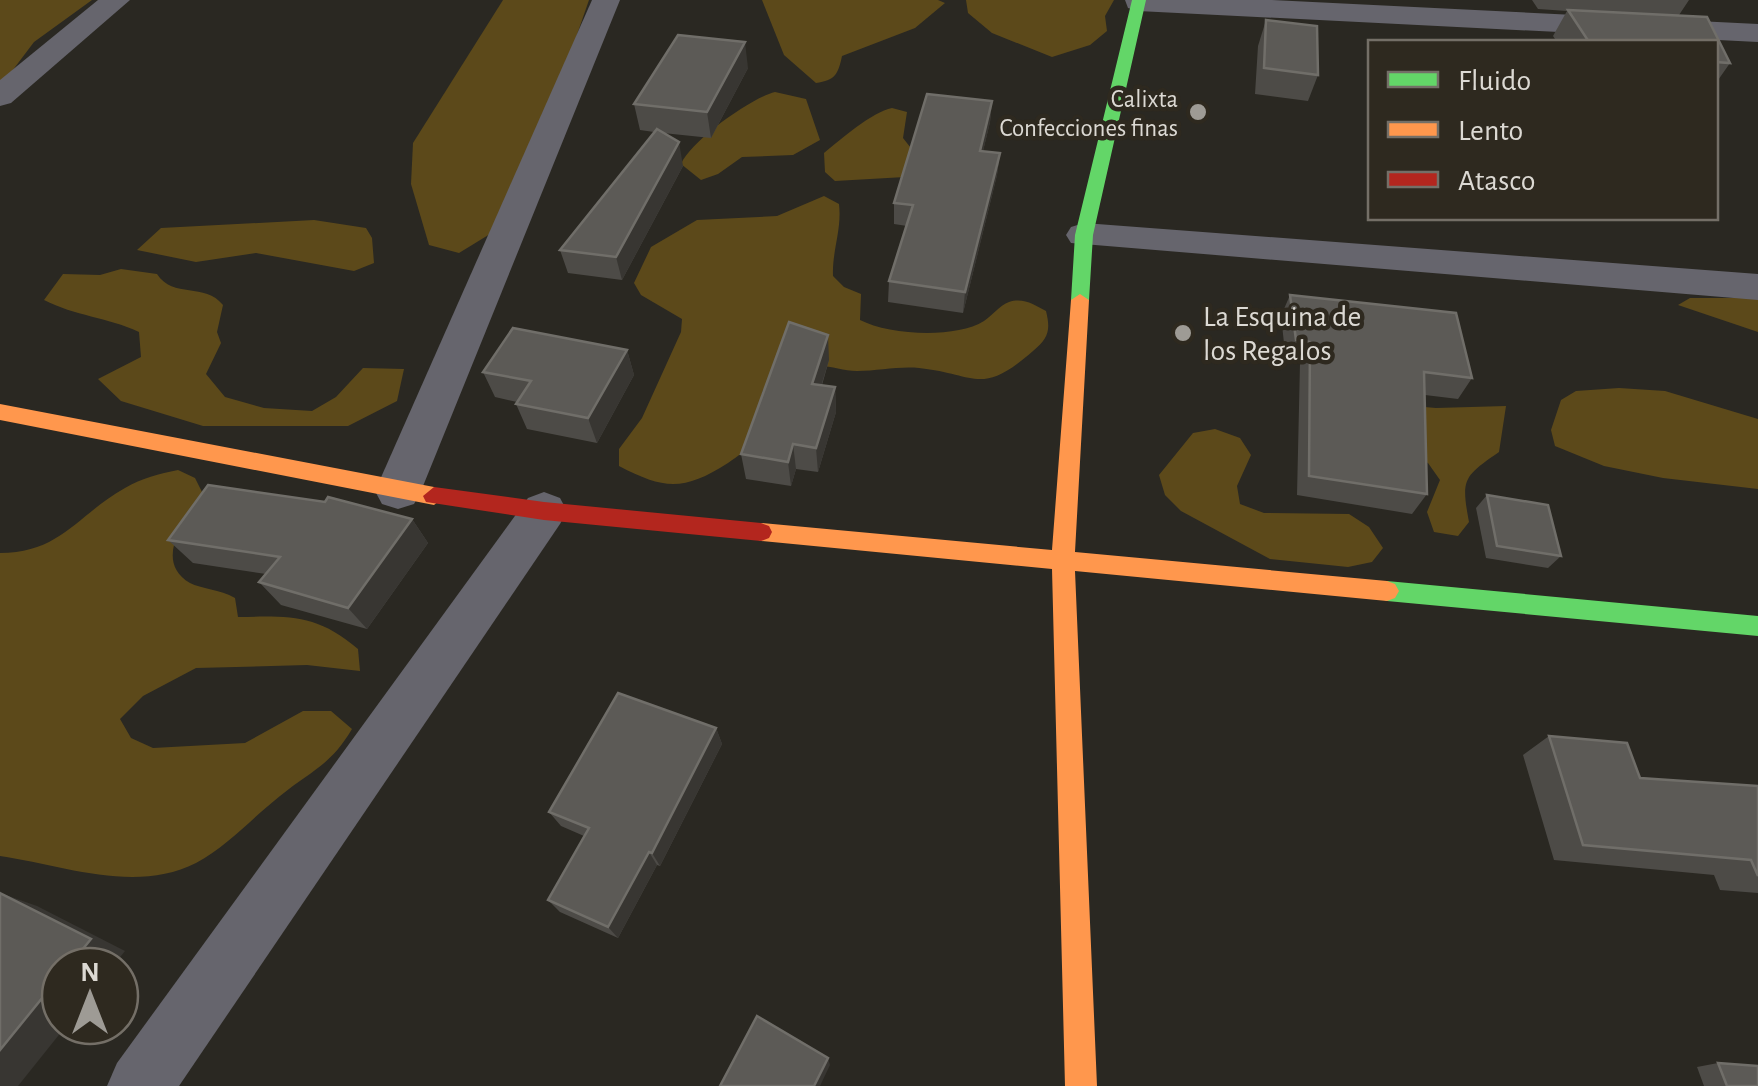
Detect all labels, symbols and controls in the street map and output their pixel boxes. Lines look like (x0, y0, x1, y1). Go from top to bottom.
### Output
legend (1368, 40, 1718, 220)
text: Fluido (1458, 66, 1531, 96)
place label: Calixta Confecciones finas (999, 87, 1178, 141)
marker: Calixta Confecciones finas (1187, 101, 1209, 123)
text: Lento (1458, 116, 1523, 146)
text: Atasco (1458, 166, 1536, 196)
place label: La Esquina de los Regalos (1203, 302, 1361, 366)
marker: La Esquina de los Regalos (1172, 322, 1194, 344)
north arrow (40, 946, 140, 1046)
text: N (80, 959, 100, 987)

